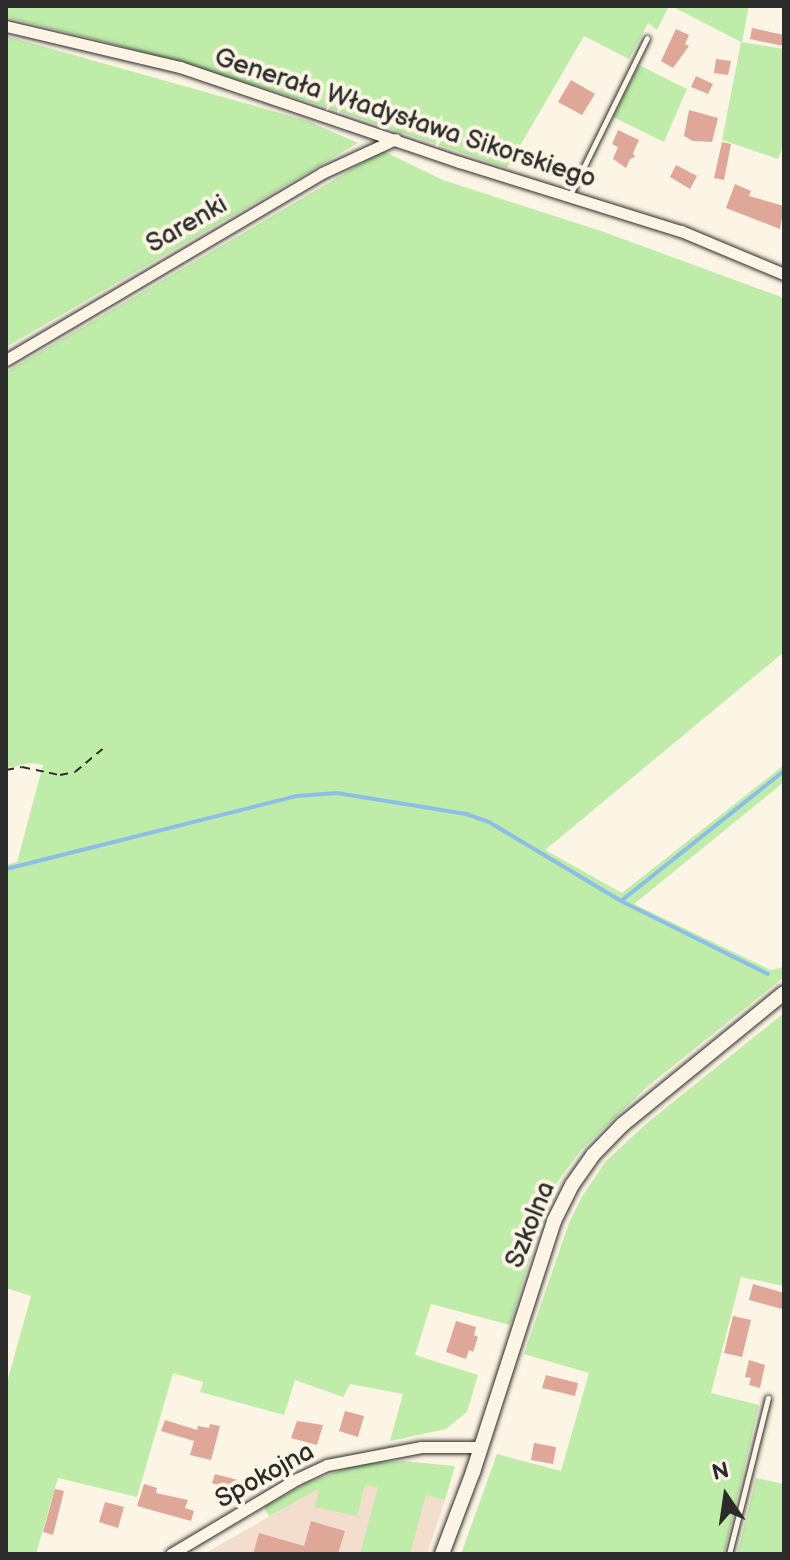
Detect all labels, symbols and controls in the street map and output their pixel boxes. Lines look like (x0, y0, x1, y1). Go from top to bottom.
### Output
street label: Generała Władysława Sikorskiego (210, 42, 600, 196)
street label: Sarenki (141, 189, 233, 261)
street label: Szkolna (500, 1177, 562, 1273)
street label: Spokojna (210, 1436, 320, 1516)
north arrow (686, 1456, 766, 1536)
text: N (709, 1457, 732, 1487)

